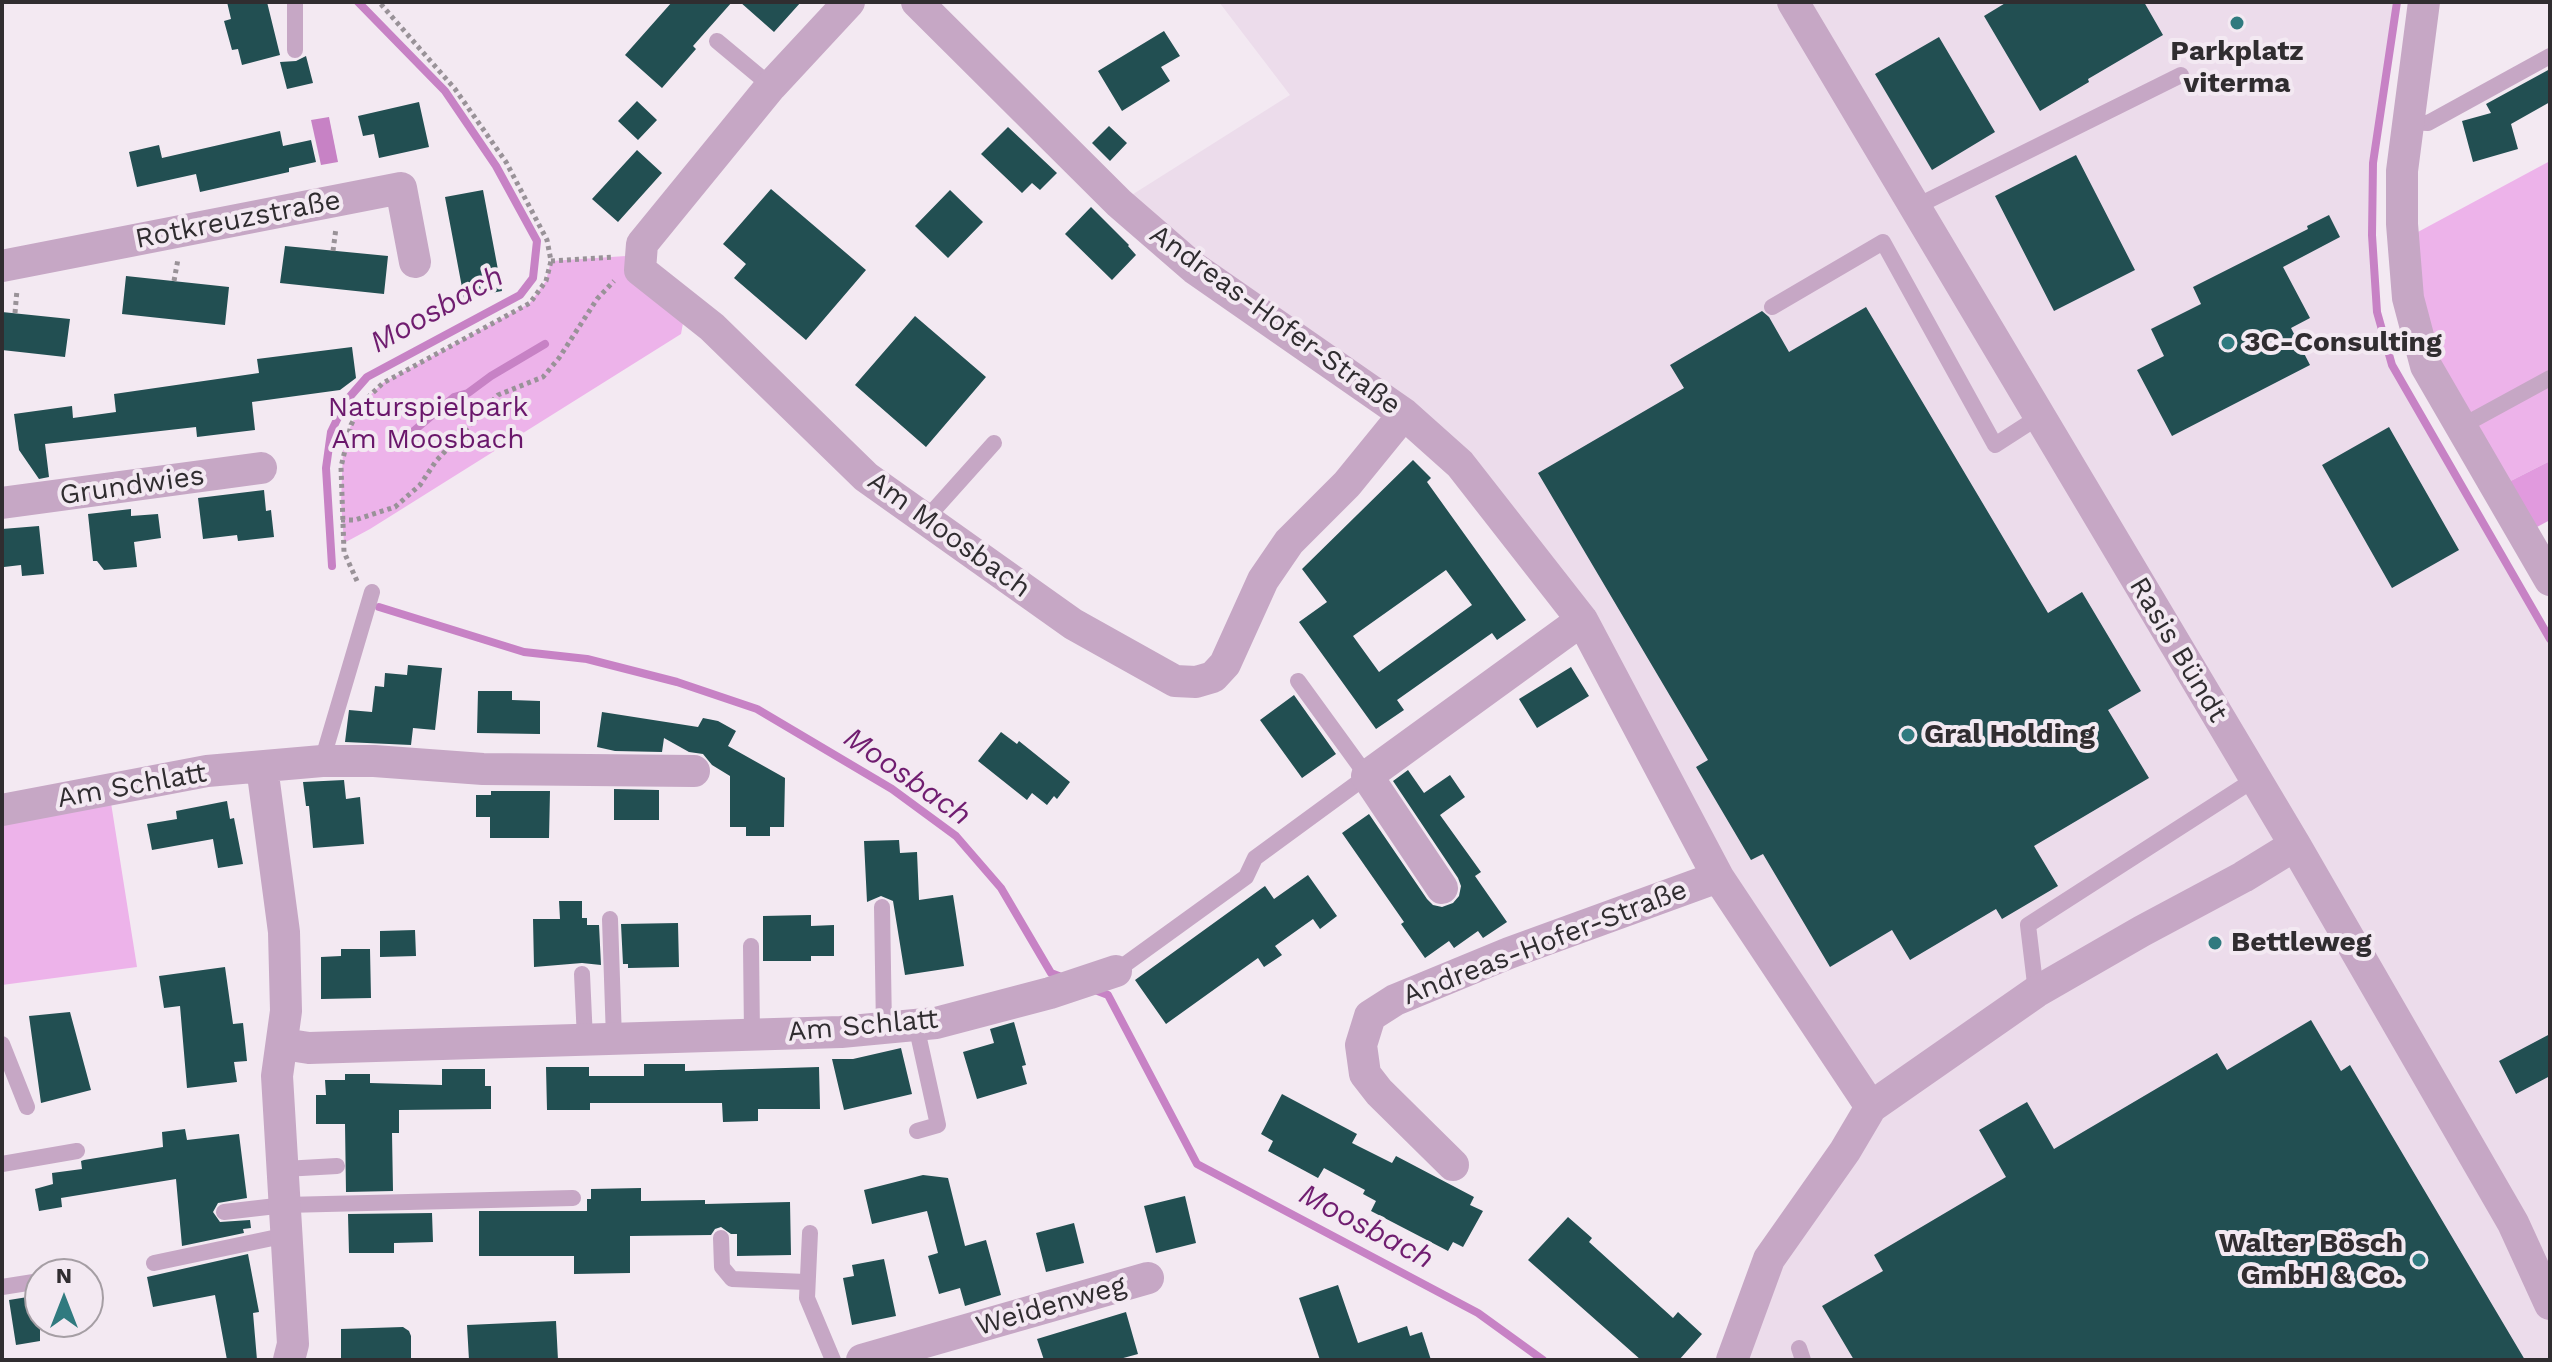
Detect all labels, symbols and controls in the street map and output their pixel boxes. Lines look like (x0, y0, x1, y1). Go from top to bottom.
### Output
marker: Parkplatz viterma (2228, 14, 2246, 32)
place label: Parkplatz viterma (2170, 35, 2304, 101)
street label: Rotkreuzstraße (132, 184, 344, 256)
street label: Andreas-Hofer-Straße (1143, 218, 1407, 422)
water label: Moosbach (364, 259, 510, 361)
place label: 3C-Consulting (2244, 326, 2442, 360)
marker: 3C-Consulting (2219, 334, 2237, 352)
park label: Naturspielpark Am Moosbach (328, 391, 528, 457)
street label: Grundwies (58, 459, 206, 513)
street label: Am Moosbach (861, 465, 1037, 605)
street label: Rasis Bündt (2122, 571, 2234, 729)
place label: Gral Holding (1924, 718, 2095, 752)
water label: Moosbach (836, 720, 978, 834)
marker: Gral Holding (1899, 726, 1917, 744)
street label: Am Schlatt (55, 756, 209, 816)
street label: Andreas-Hofer-Straße (1398, 873, 1692, 1013)
place label: Bettleweg (2231, 926, 2371, 960)
marker: Bettleweg (2206, 934, 2224, 952)
street label: Am Schlatt (786, 1003, 940, 1049)
water label: Moosbach (1293, 1177, 1439, 1277)
place label: Walter Bösch GmbH & Co. (2219, 1227, 2403, 1293)
marker: Walter Bösch GmbH & Co. (2410, 1251, 2428, 1269)
north arrow (24, 1258, 104, 1338)
text: N (56, 1263, 72, 1288)
street label: Weidenweg (972, 1269, 1130, 1343)

